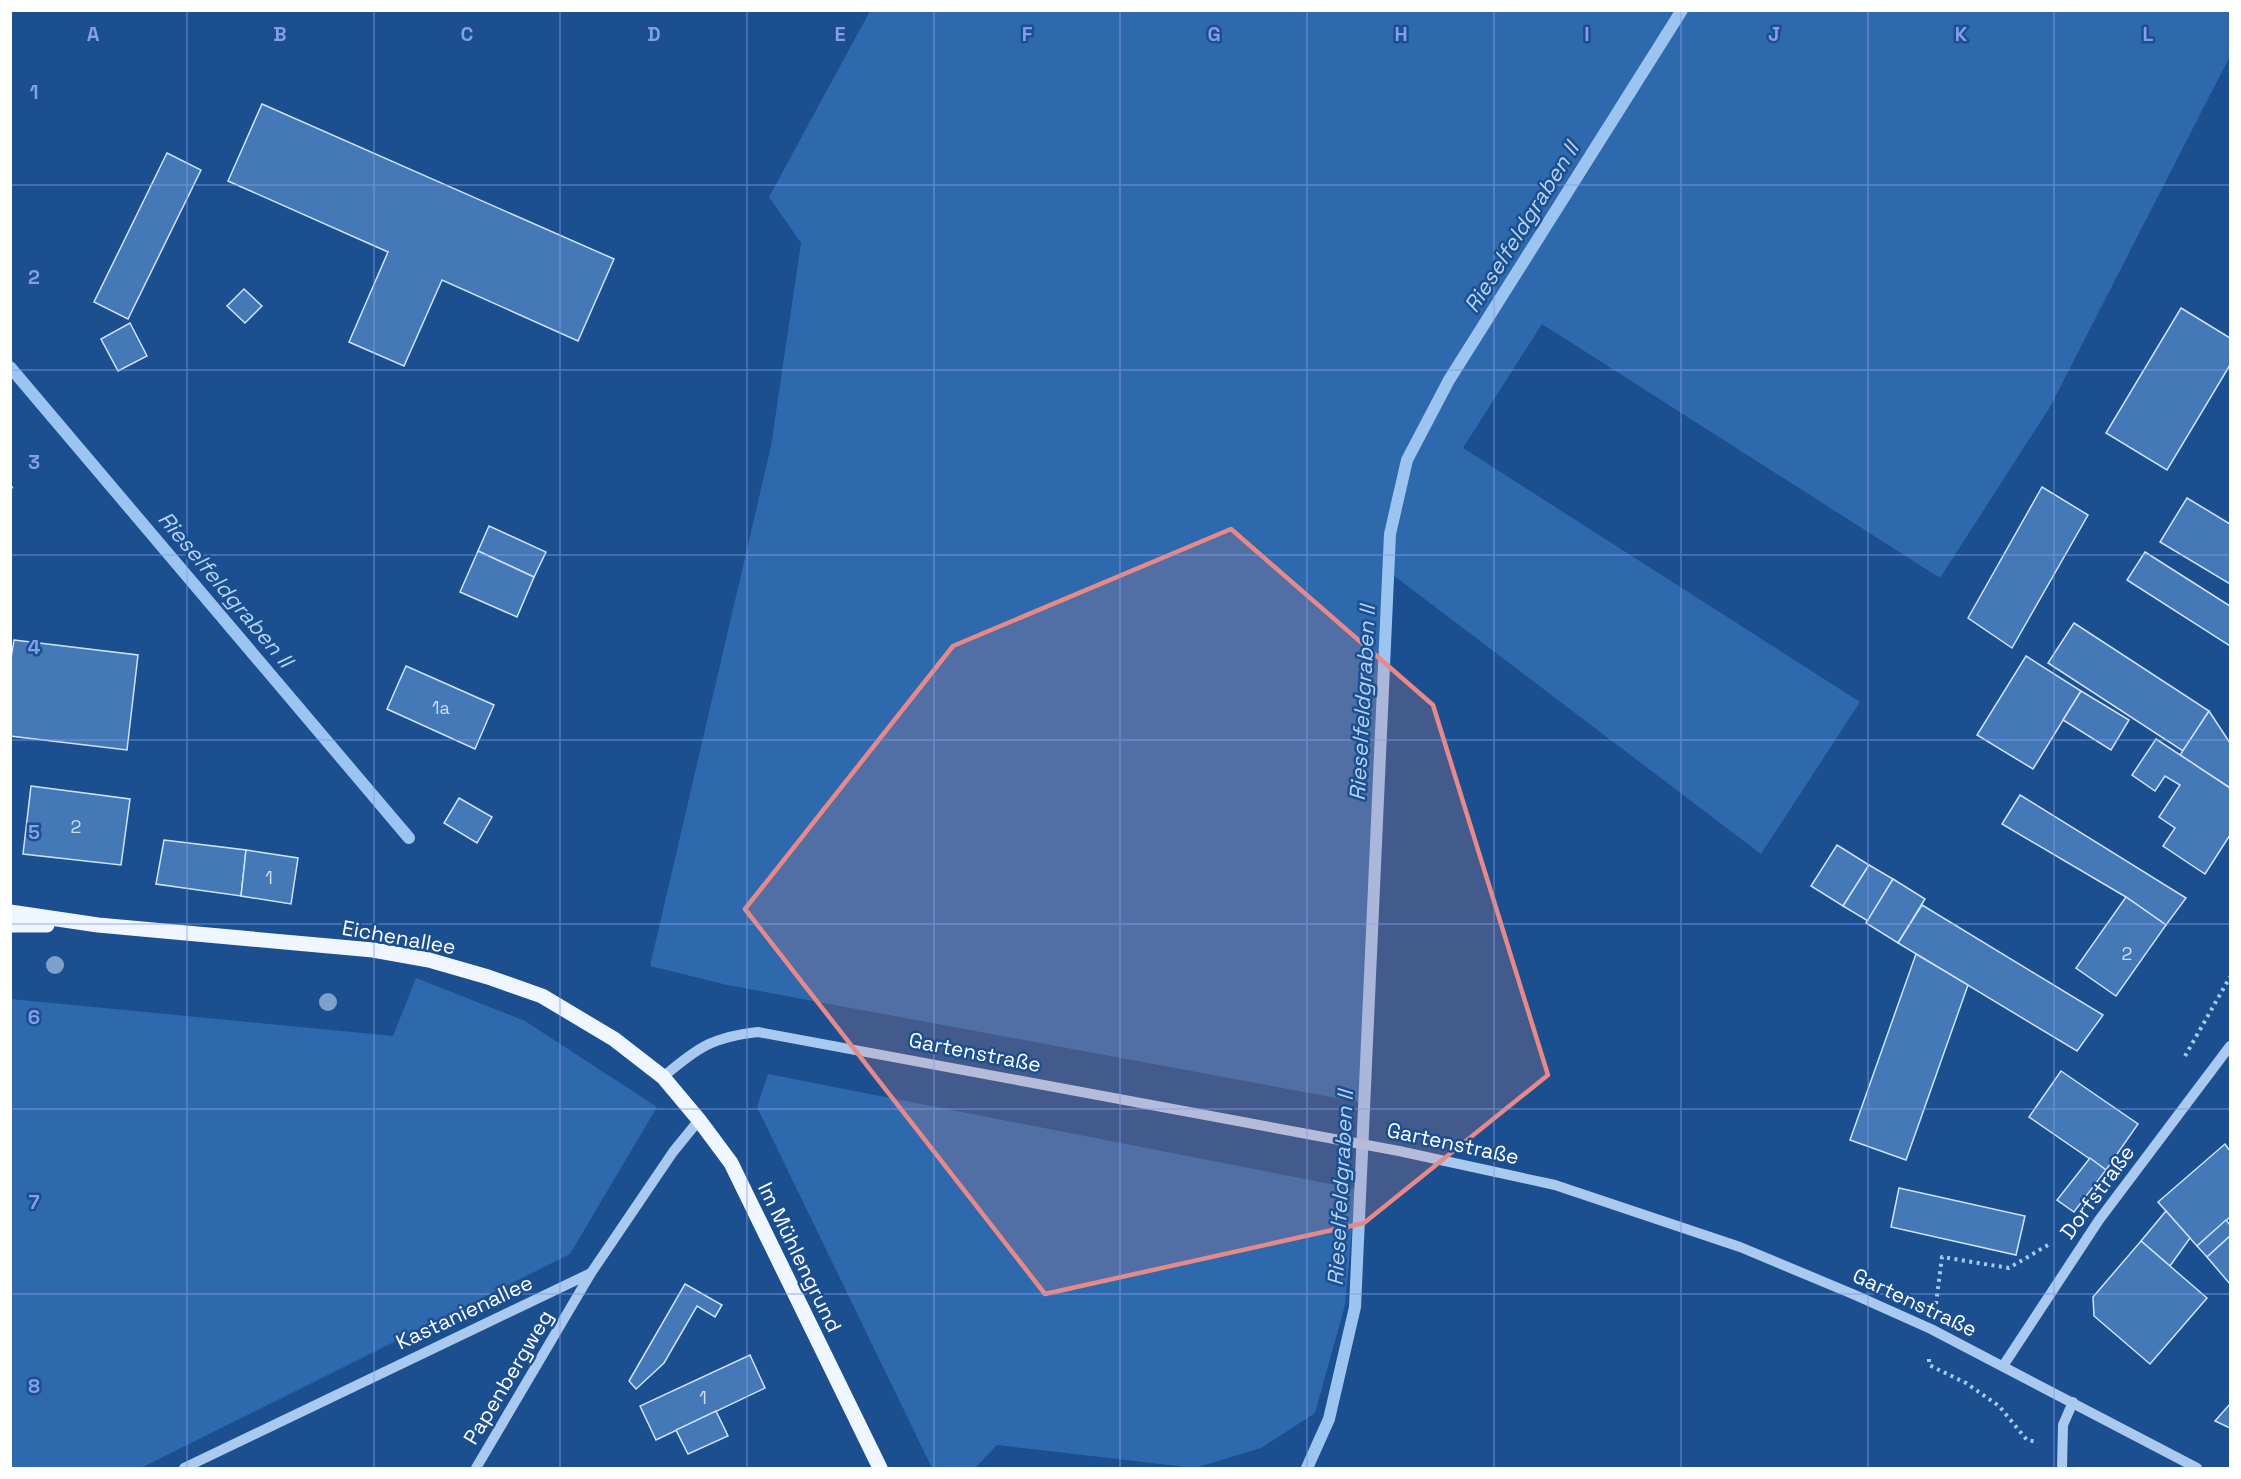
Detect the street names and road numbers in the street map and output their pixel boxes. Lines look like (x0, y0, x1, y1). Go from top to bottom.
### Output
street label: Eichenallee (340, 914, 458, 960)
street label: Gartenstraße (907, 1026, 1043, 1078)
street label: Gartenstraße (1385, 1116, 1521, 1170)
street label: Dorfstraße (2054, 1140, 2140, 1244)
street label: Im Mühlengrund (752, 1178, 848, 1336)
street label: Gartenstraße (1848, 1261, 1982, 1343)
street label: Kastanienallee (391, 1269, 537, 1355)
street label: Papenbergweg (457, 1305, 559, 1449)

